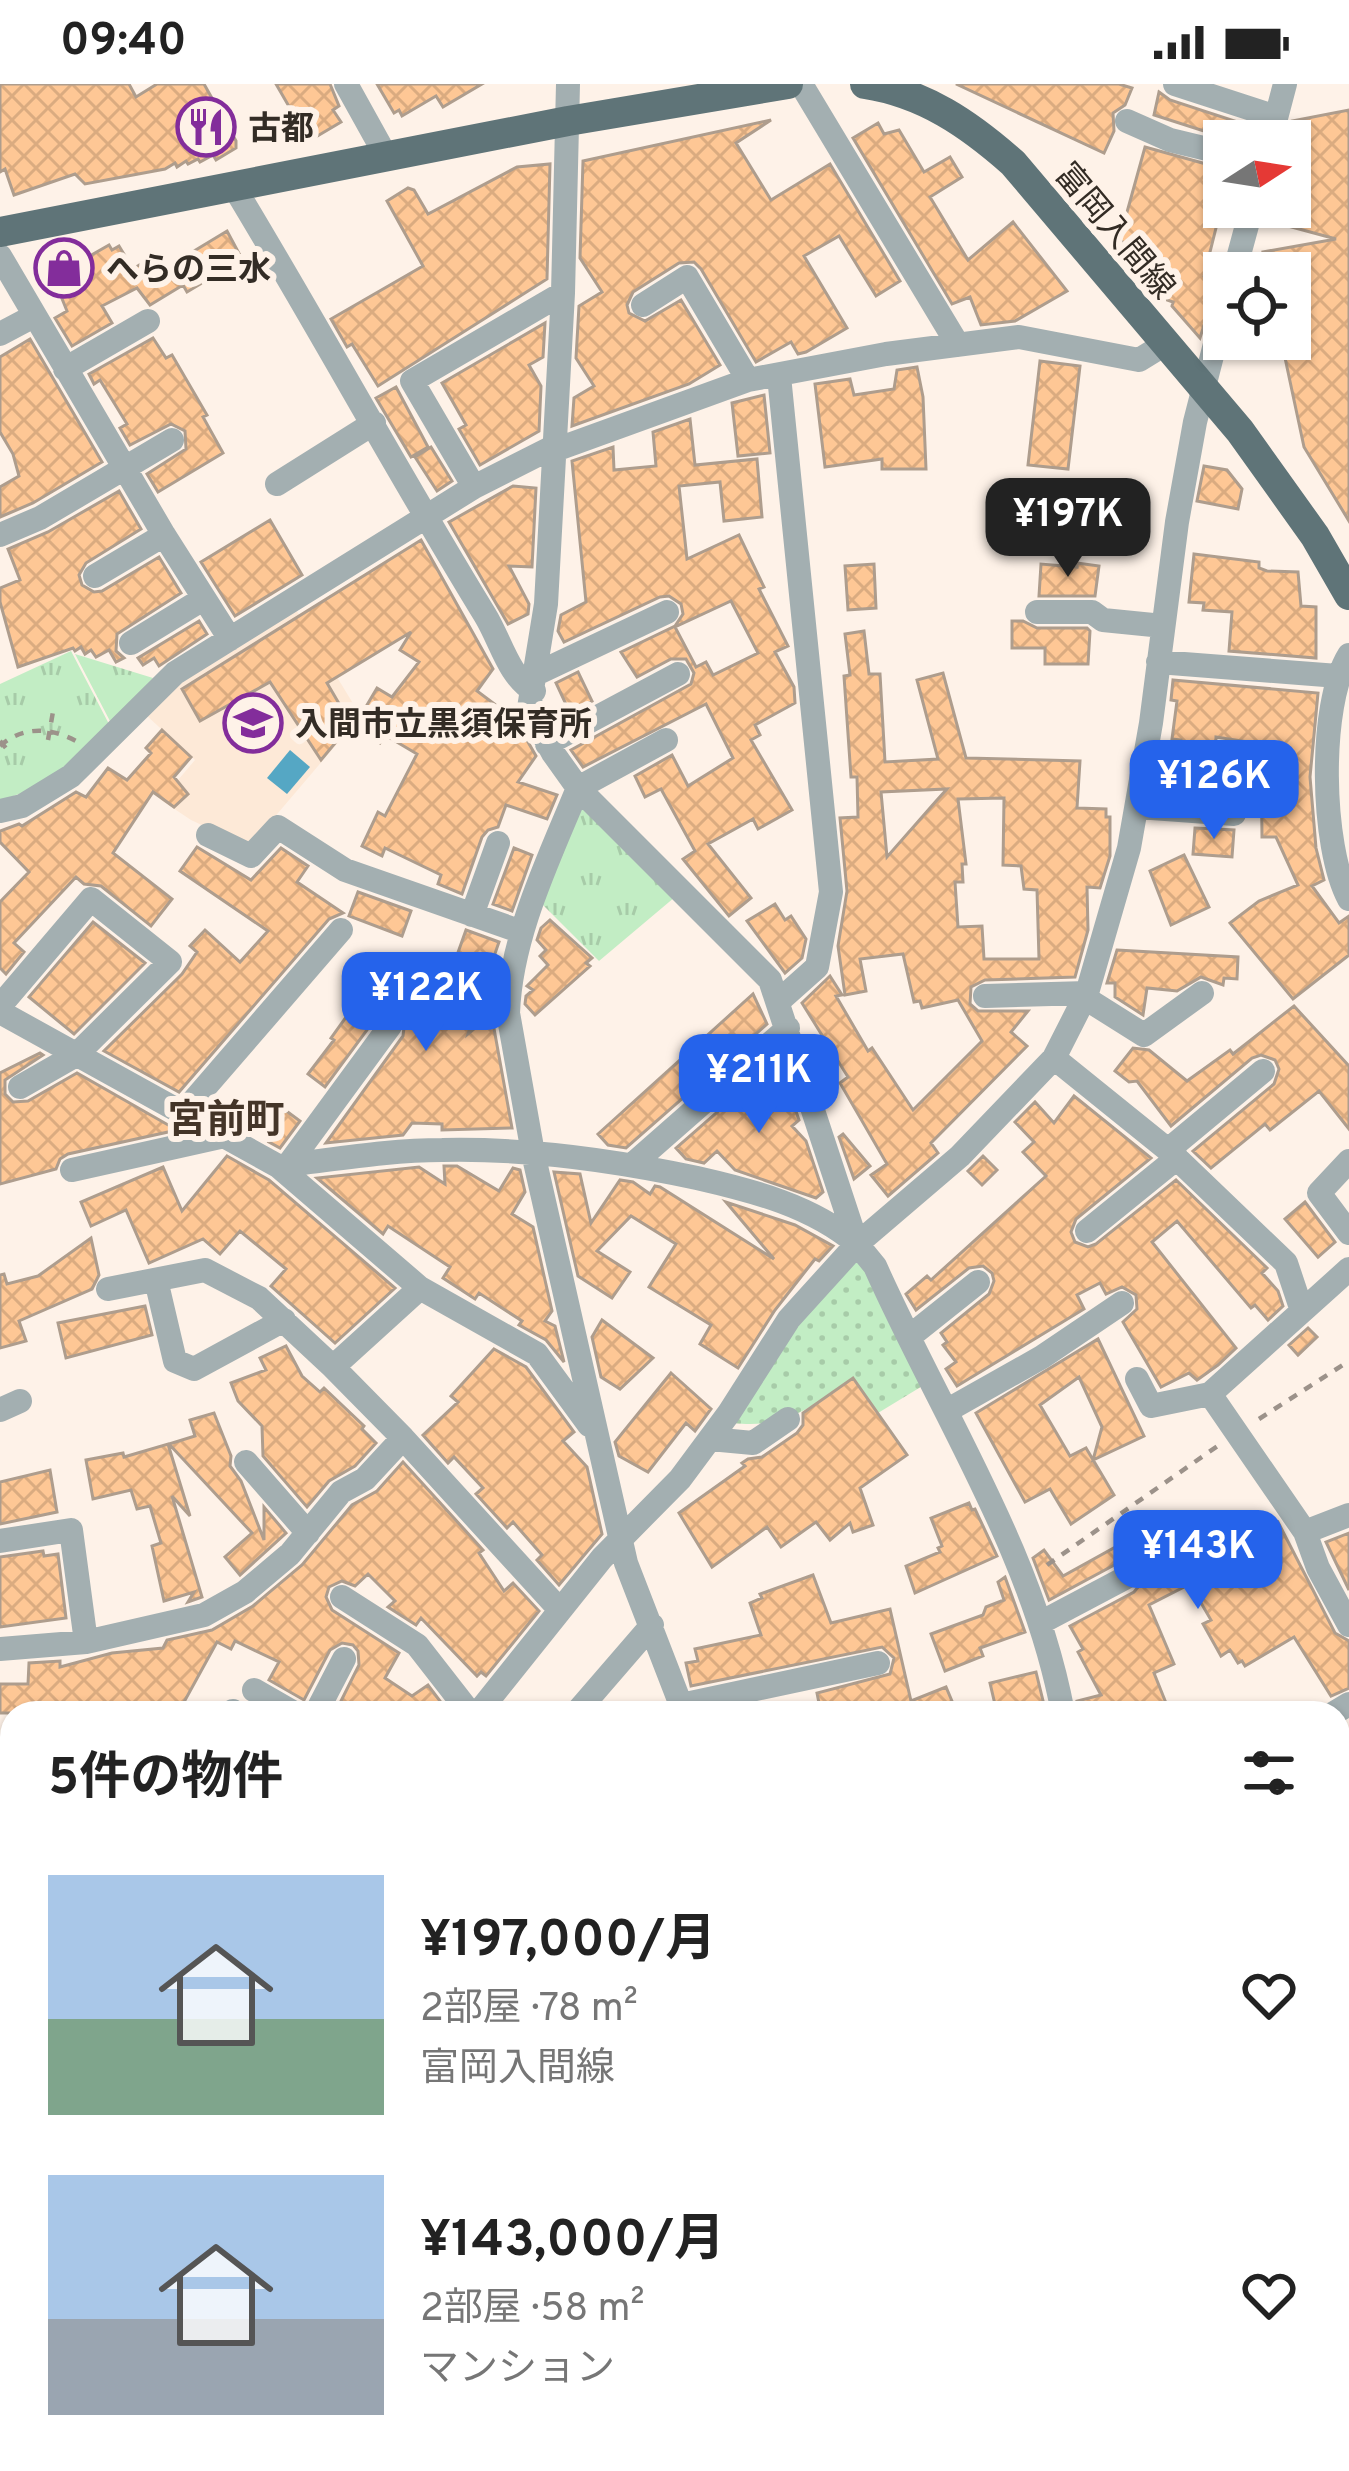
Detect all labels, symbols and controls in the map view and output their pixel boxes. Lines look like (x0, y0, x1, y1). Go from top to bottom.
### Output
text: 09:40 (60, 14, 187, 71)
restaurant icon: 古都 (175, 96, 237, 158)
place label: 古都 (248, 110, 314, 152)
north arrow (1203, 120, 1311, 228)
map controls (1203, 120, 1311, 360)
street label: 富岡入間線 (1044, 156, 1182, 309)
shop icon: へらの三水 (33, 237, 95, 299)
place label: へらの三水 (106, 251, 271, 293)
button: locate (1203, 252, 1311, 360)
pin: ¥197K (984, 478, 1152, 580)
text: ¥197K (1013, 492, 1124, 541)
school or university icon: 入間市立黒須保育所 (222, 692, 284, 754)
place label: 入間市立黒須保育所 (295, 706, 592, 748)
pin: ¥126K (1130, 740, 1298, 842)
text: ¥126K (1157, 754, 1271, 803)
pin: ¥122K (342, 952, 510, 1054)
text: ¥122K (369, 966, 483, 1015)
pin: ¥211K (675, 1034, 843, 1136)
text: ¥211K (706, 1048, 812, 1097)
district label: 宮前町 (167, 1098, 285, 1147)
pin: ¥143K (1114, 1510, 1282, 1612)
text: ¥143K (1140, 1524, 1256, 1573)
icon: filters (1236, 1740, 1302, 1806)
text: 5件の物件 (48, 1748, 283, 1813)
text: ¥197,000/月 (420, 1910, 716, 1975)
icon: home (144, 1923, 288, 2067)
icon: heart (1236, 1962, 1302, 2028)
text: 2部屋 · 78 m² (420, 1986, 638, 2035)
text: 富岡入間線 (420, 2046, 615, 2095)
text: ¥143,000/月 (420, 2210, 725, 2275)
icon: home (144, 2223, 288, 2367)
icon: heart (1236, 2262, 1302, 2328)
text: 2部屋 · 58 m² (420, 2286, 645, 2335)
text: マンション (420, 2346, 615, 2395)

